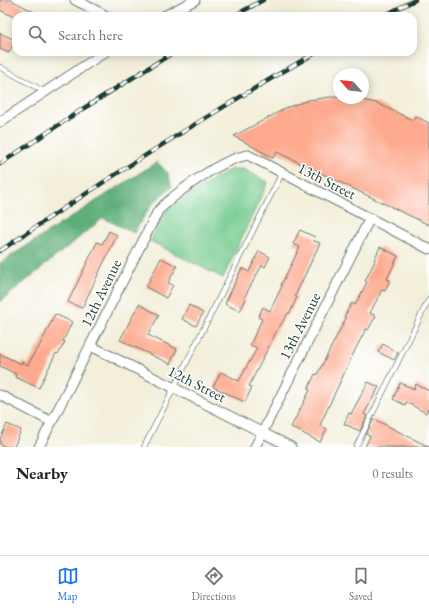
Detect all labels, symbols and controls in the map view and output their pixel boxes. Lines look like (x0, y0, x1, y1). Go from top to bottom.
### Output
search box (12, 12, 417, 56)
icon: search (26, 23, 48, 45)
text: Search here (58, 25, 123, 44)
north arrow (333, 68, 369, 104)
street label: 13th Street (295, 158, 360, 203)
street label: 12th Avenue (76, 256, 125, 330)
street label: 13th Avenue (275, 289, 325, 363)
street label: 12th Street (165, 361, 230, 406)
text: Nearby (16, 462, 68, 484)
text: 0 results (372, 465, 413, 482)
tab: Map (57, 565, 79, 603)
tab: Directions (192, 565, 236, 603)
tab: Saved (349, 565, 372, 603)

